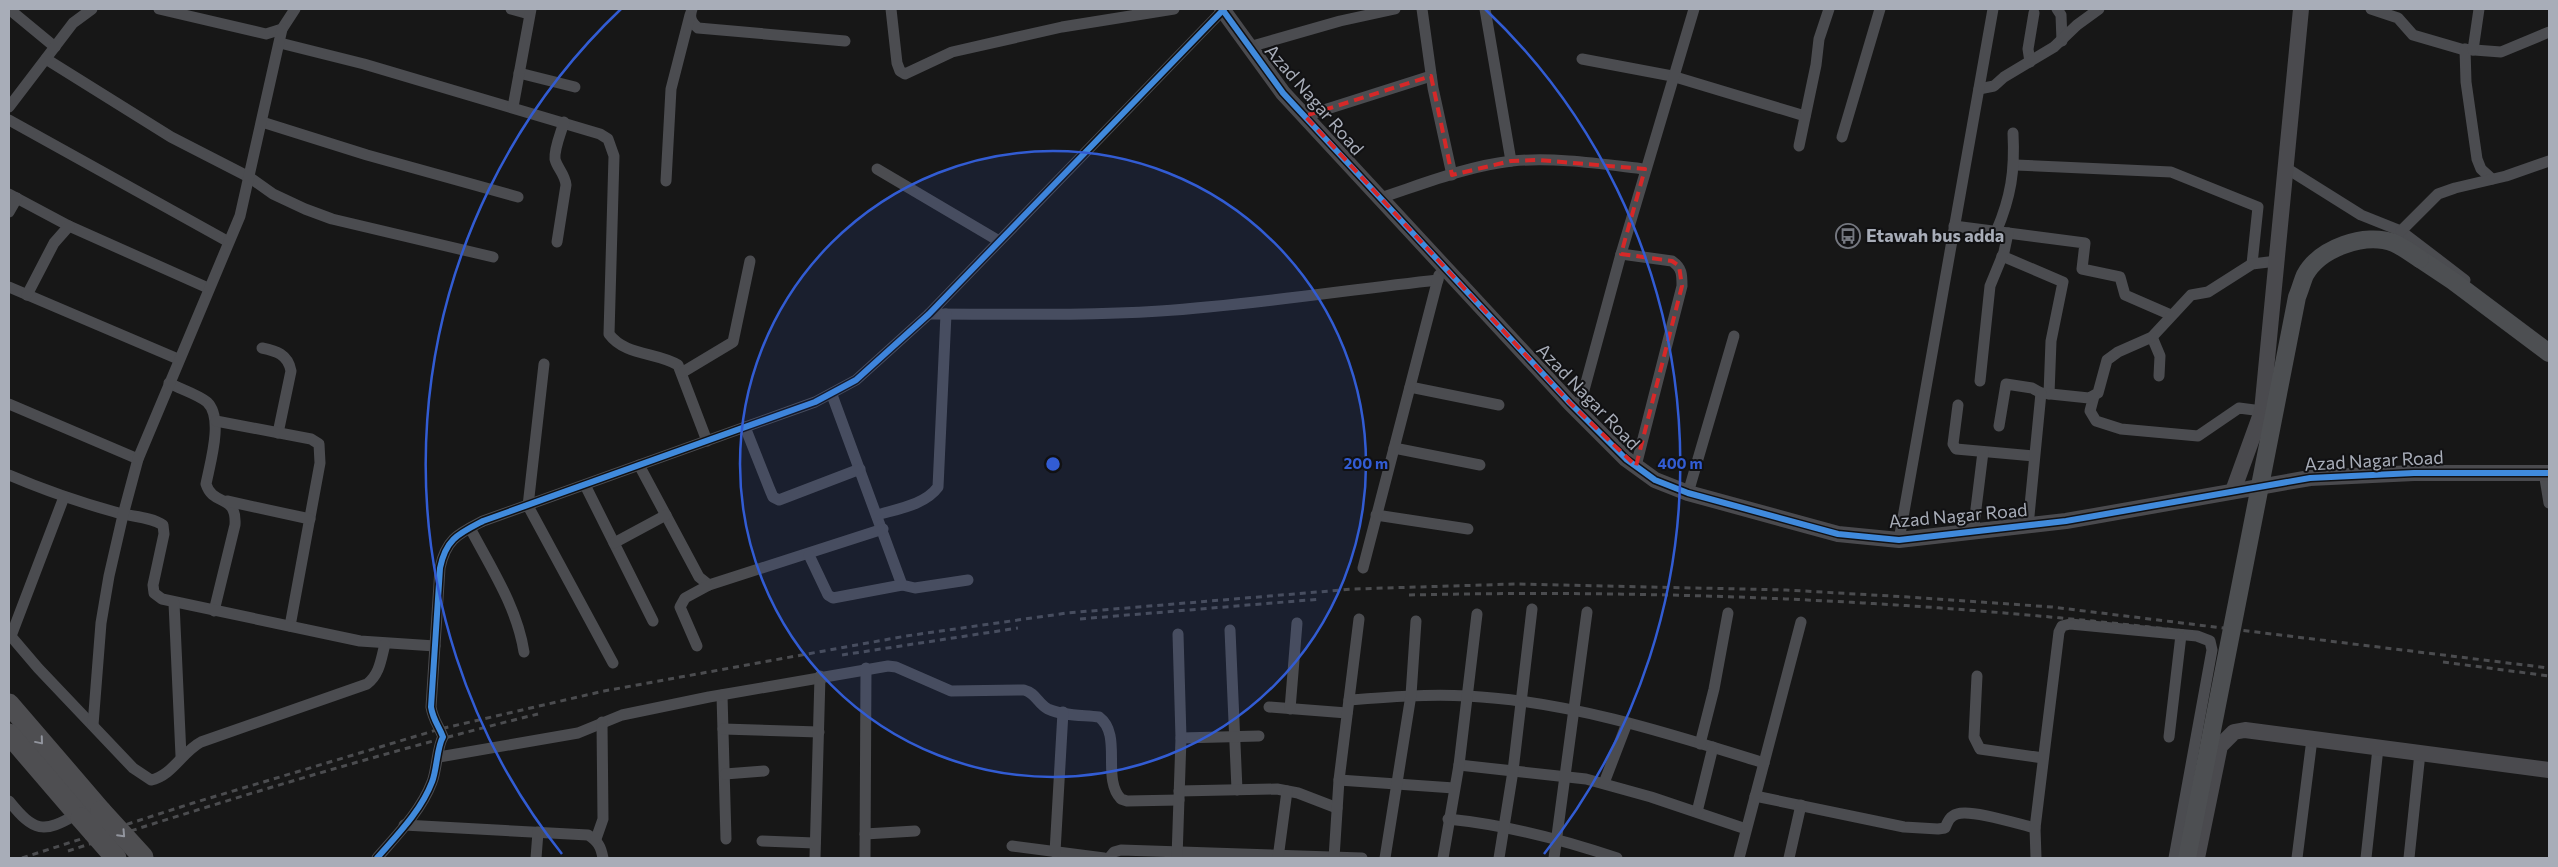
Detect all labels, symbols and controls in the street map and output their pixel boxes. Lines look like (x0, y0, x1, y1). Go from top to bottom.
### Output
street label: Azad Nagar Road (1261, 40, 1369, 159)
bus stop icon: Etawah bus adda (1835, 223, 1861, 249)
place label: Etawah bus adda (1866, 224, 2004, 246)
street label: Azad Nagar Road (1532, 339, 1645, 454)
street label: Azad Nagar Road (2304, 445, 2444, 475)
text: 200 m (1344, 454, 1388, 472)
text: 400 m (1657, 454, 1703, 472)
centre of rings (1044, 455, 1062, 473)
street label: Azad Nagar Road (1888, 498, 2028, 532)
one-way arrow (35, 735, 43, 744)
one-way arrow (116, 829, 125, 838)

